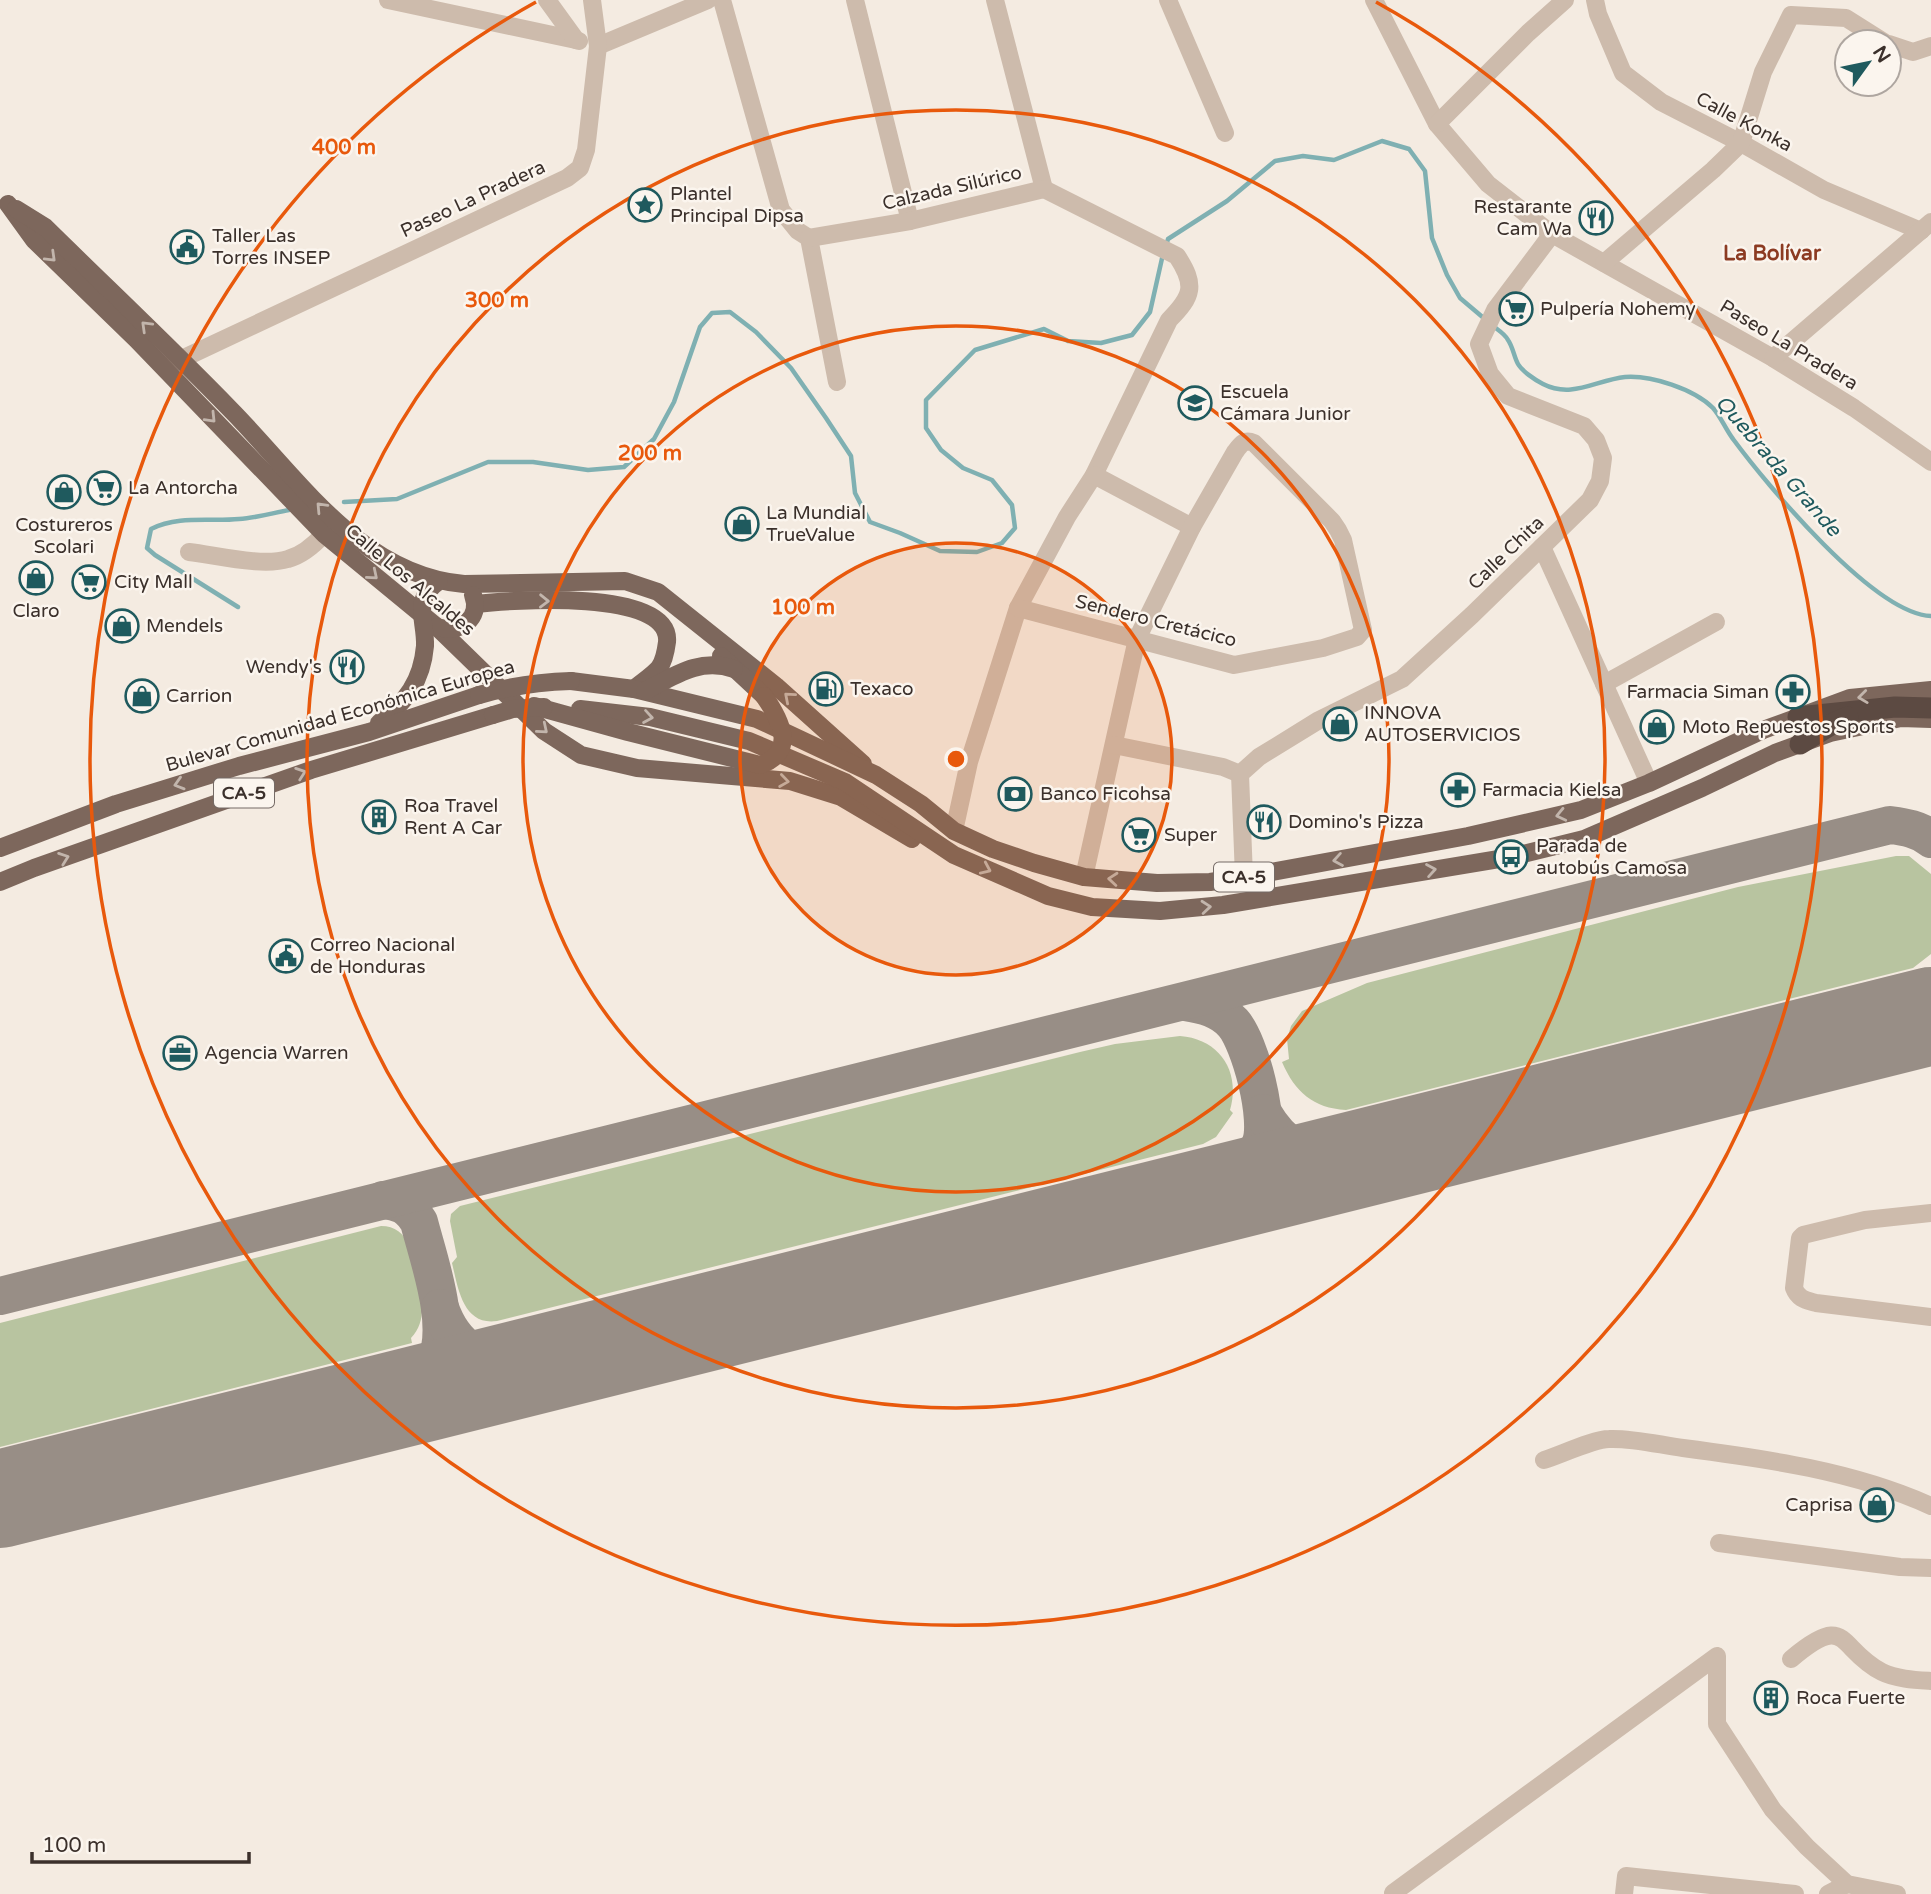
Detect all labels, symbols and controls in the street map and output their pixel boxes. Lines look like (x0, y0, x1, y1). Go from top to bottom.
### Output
north arrow (1833, 28, 1903, 98)
text: N (1868, 42, 1895, 67)
street label: Calle Konka (1692, 87, 1796, 157)
text: 400 m (312, 135, 376, 160)
street label: Paseo La Pradera (397, 156, 549, 242)
street label: Calzada Silúrico (880, 161, 1024, 215)
place label: Plantel Principal Dipsa (670, 183, 804, 227)
place icon: Plantel Principal Dipsa (626, 186, 664, 224)
place label: Restarante Cam Wa (1474, 196, 1572, 240)
restaurant icon: Restarante Cam Wa (1577, 199, 1615, 237)
place label: Taller Las Torres INSEP (212, 225, 330, 269)
public building icon: Taller Las Torres INSEP (168, 228, 206, 266)
district label: La Bolívar (1723, 241, 1822, 266)
one-way arrow (43, 248, 56, 261)
text: 300 m (465, 288, 529, 313)
supermarket icon: Pulpería Nohemy (1497, 290, 1535, 328)
street label: Paseo La Pradera (1716, 295, 1862, 395)
place label: Pulpería Nohemy (1540, 298, 1696, 320)
one-way arrow (141, 321, 154, 334)
place label: Escuela Cámara Junior (1220, 381, 1351, 425)
school or university icon: Escuela Cámara Junior (1176, 384, 1214, 422)
water label: Quebrada Grande (1710, 390, 1847, 543)
one-way arrow (203, 410, 215, 422)
text: 200 m (618, 441, 682, 466)
supermarket icon: La Antorcha (85, 469, 123, 507)
shop icon: Costureros Scolari (45, 473, 83, 511)
place label: La Antorcha (128, 477, 238, 499)
one-way arrow (317, 502, 330, 515)
place label: La Mundial TrueValue (766, 502, 866, 546)
shop icon: La Mundial TrueValue (723, 505, 761, 543)
street label: Calle Chita (1464, 512, 1548, 594)
place label: Costureros Scolari (15, 514, 113, 558)
street label: Calle Los Alcaldes (341, 520, 479, 640)
shop icon: Claro (17, 559, 55, 597)
supermarket icon: City Mall (70, 563, 108, 601)
one-way arrow (364, 567, 377, 579)
place label: City Mall (114, 571, 193, 593)
street label: Sendero Cretácico (1073, 590, 1239, 652)
one-way arrow (539, 593, 550, 609)
text: 100 m (771, 595, 835, 620)
place label: Claro (12, 600, 60, 622)
shop icon: Mendels (103, 607, 141, 645)
place label: Mendels (146, 615, 223, 637)
restaurant icon: Wendy's (328, 648, 366, 686)
street label: Bulevar Comunidad Económica Europea (163, 656, 517, 776)
place label: Wendy's (246, 656, 322, 678)
fuel station icon: Texaco (807, 670, 845, 708)
pharmacy icon: Farmacia Siman (1774, 673, 1812, 711)
shop icon: Carrion (123, 677, 161, 715)
place label: Texaco (850, 678, 914, 700)
place label: Farmacia Siman (1626, 681, 1769, 703)
place label: Carrion (166, 685, 232, 707)
one-way arrow (1857, 689, 1869, 704)
one-way arrow (784, 693, 797, 705)
place label: INNOVA AUTOSERVICIOS (1364, 702, 1520, 746)
shop icon: INNOVA AUTOSERVICIOS (1321, 705, 1359, 743)
shop icon: Moto Repuestos Sports (1638, 708, 1676, 746)
one-way arrow (642, 709, 654, 724)
place label: Moto Repuestos Sports (1682, 716, 1894, 738)
one-way arrow (535, 720, 547, 733)
centre of rings (944, 747, 968, 771)
one-way arrow (295, 767, 307, 781)
pharmacy icon: Farmacia Kielsa (1439, 771, 1477, 809)
one-way arrow (778, 773, 790, 788)
bank icon: Banco Ficohsa (996, 775, 1034, 813)
one-way arrow (173, 776, 185, 791)
road number: CA-5 (214, 778, 274, 808)
place label: Farmacia Kielsa (1482, 779, 1621, 801)
place label: Banco Ficohsa (1040, 783, 1171, 805)
place label: Roa Travel Rent A Car (404, 795, 503, 839)
building icon: Roa Travel Rent A Car (360, 798, 398, 836)
restaurant icon: Domino's Pizza (1245, 803, 1283, 841)
one-way arrow (1555, 807, 1567, 821)
place label: Domino's Pizza (1288, 811, 1424, 833)
supermarket icon: Super (1120, 816, 1158, 854)
place label: Super (1164, 824, 1218, 846)
place label: Parada de autobús Camosa (1536, 835, 1687, 879)
bus stop icon: Parada de autobús Camosa (1492, 838, 1530, 876)
one-way arrow (57, 852, 69, 866)
one-way arrow (1332, 852, 1344, 867)
one-way arrow (979, 861, 991, 875)
road number: CA-5 (1214, 862, 1274, 892)
one-way arrow (1425, 863, 1437, 878)
one-way arrow (1107, 872, 1118, 887)
one-way arrow (1201, 900, 1212, 915)
place label: Correo Nacional de Honduras (310, 934, 455, 978)
public building icon: Correo Nacional de Honduras (267, 937, 305, 975)
office icon: Agencia Warren (161, 1034, 199, 1072)
place label: Agencia Warren (204, 1042, 348, 1064)
shop icon: Caprisa (1858, 1486, 1896, 1524)
place label: Caprisa (1785, 1494, 1853, 1516)
building icon: Roca Fuerte (1752, 1679, 1790, 1717)
place label: Roca Fuerte (1796, 1687, 1905, 1709)
scale bar (32, 1820, 248, 1864)
text: 100 m (42, 1833, 106, 1858)

